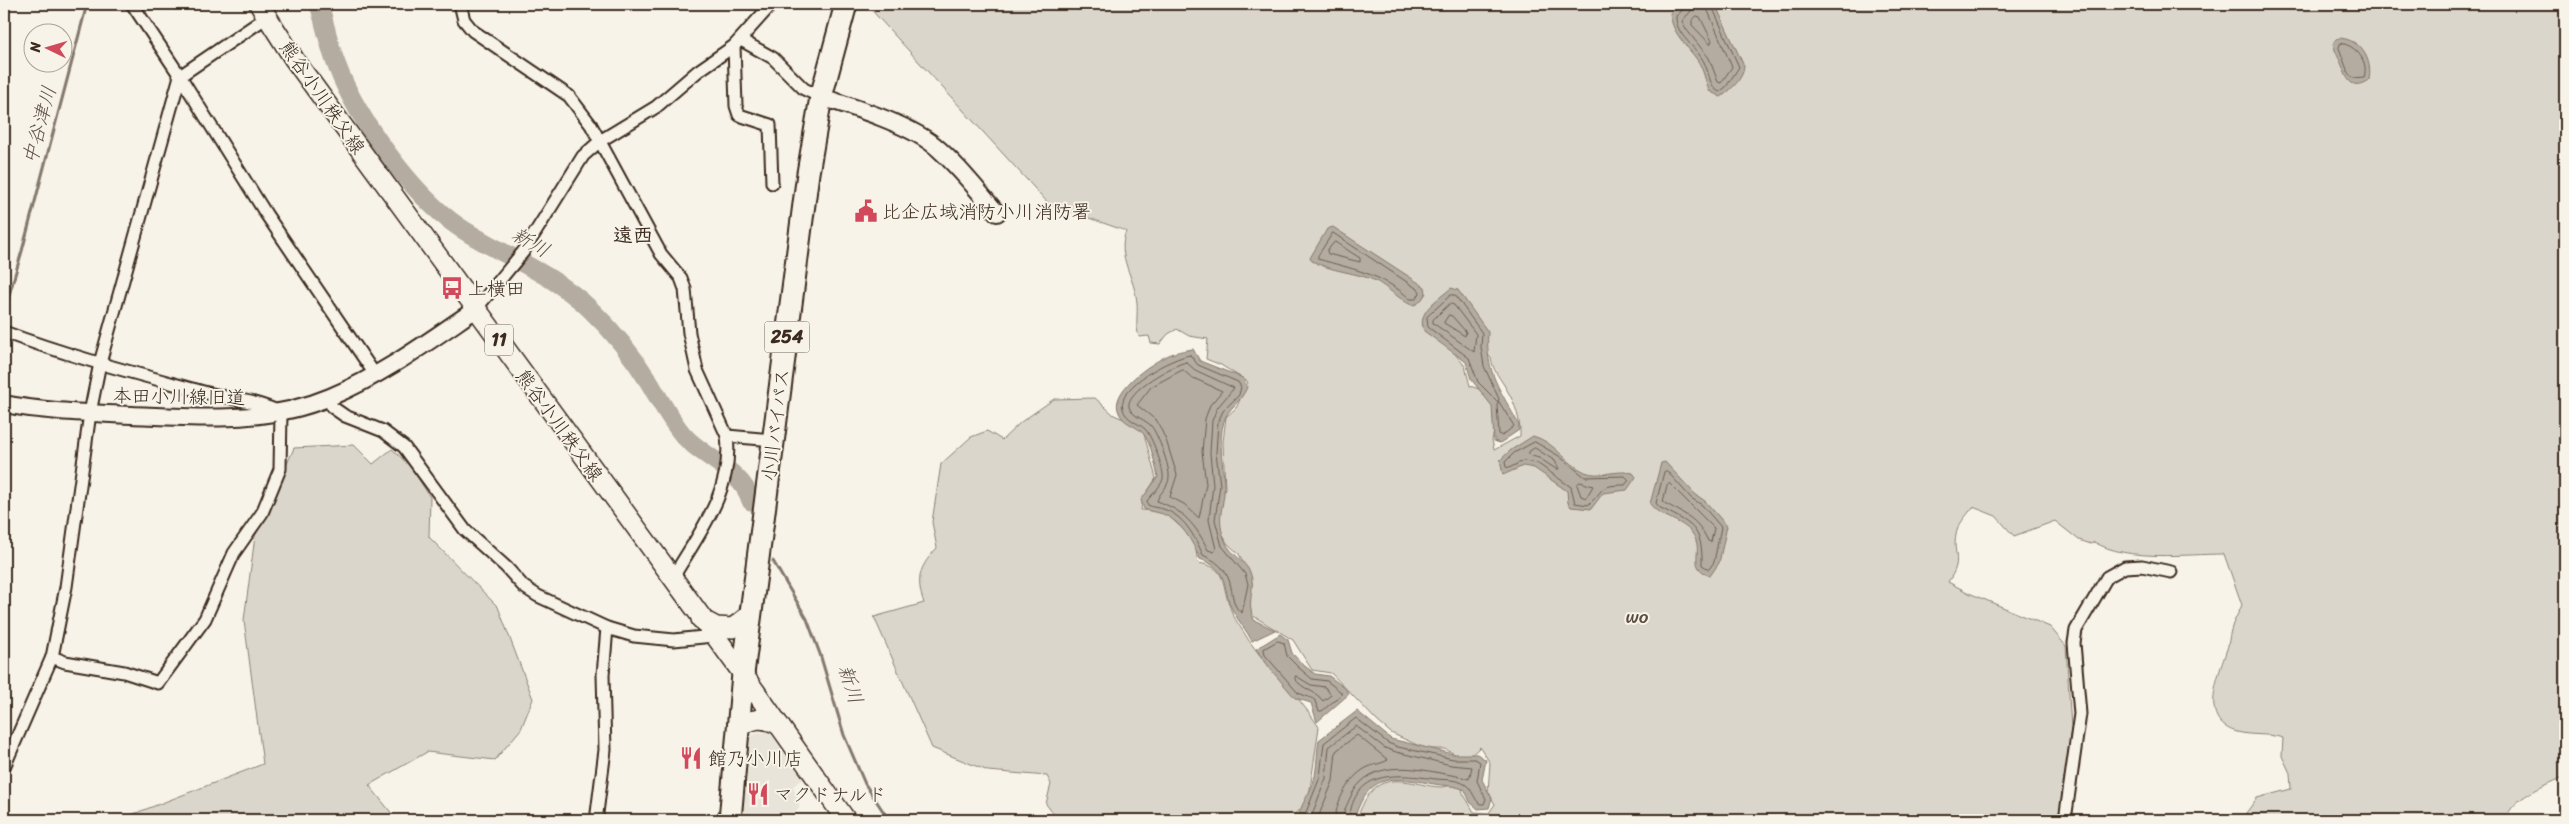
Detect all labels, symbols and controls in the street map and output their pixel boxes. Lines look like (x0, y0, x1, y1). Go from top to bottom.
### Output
north arrow (22, 22, 72, 72)
street label: 熊谷小川秩父線 (271, 33, 374, 161)
text: N (23, 41, 48, 54)
water label: 中谷津川 (12, 82, 67, 168)
place label: 比企広域消防小川消防署 (882, 195, 1091, 228)
public building icon: 比企広域消防小川消防署 (853, 198, 879, 224)
water label: 新川 (505, 217, 557, 268)
district label: 遠西 (613, 218, 653, 253)
place label: 上横田 (468, 272, 525, 305)
bus stop icon: 上横田 (439, 275, 465, 301)
road number: 254 (764, 322, 810, 352)
road number: 11 (485, 324, 513, 356)
street label: 熊谷小川秩父線 (507, 362, 612, 489)
street label: 小川バイパス (752, 367, 799, 483)
street label: 本田小川線旧道 (112, 379, 246, 414)
park label: wo (1626, 600, 1649, 633)
water label: 新川 (828, 660, 873, 709)
place label: 館乃小川店 (708, 742, 803, 775)
restaurant icon: 館乃小川店 (678, 745, 704, 771)
place label: マクドナルド (774, 778, 886, 811)
restaurant icon: マクドナルド (745, 781, 771, 807)

